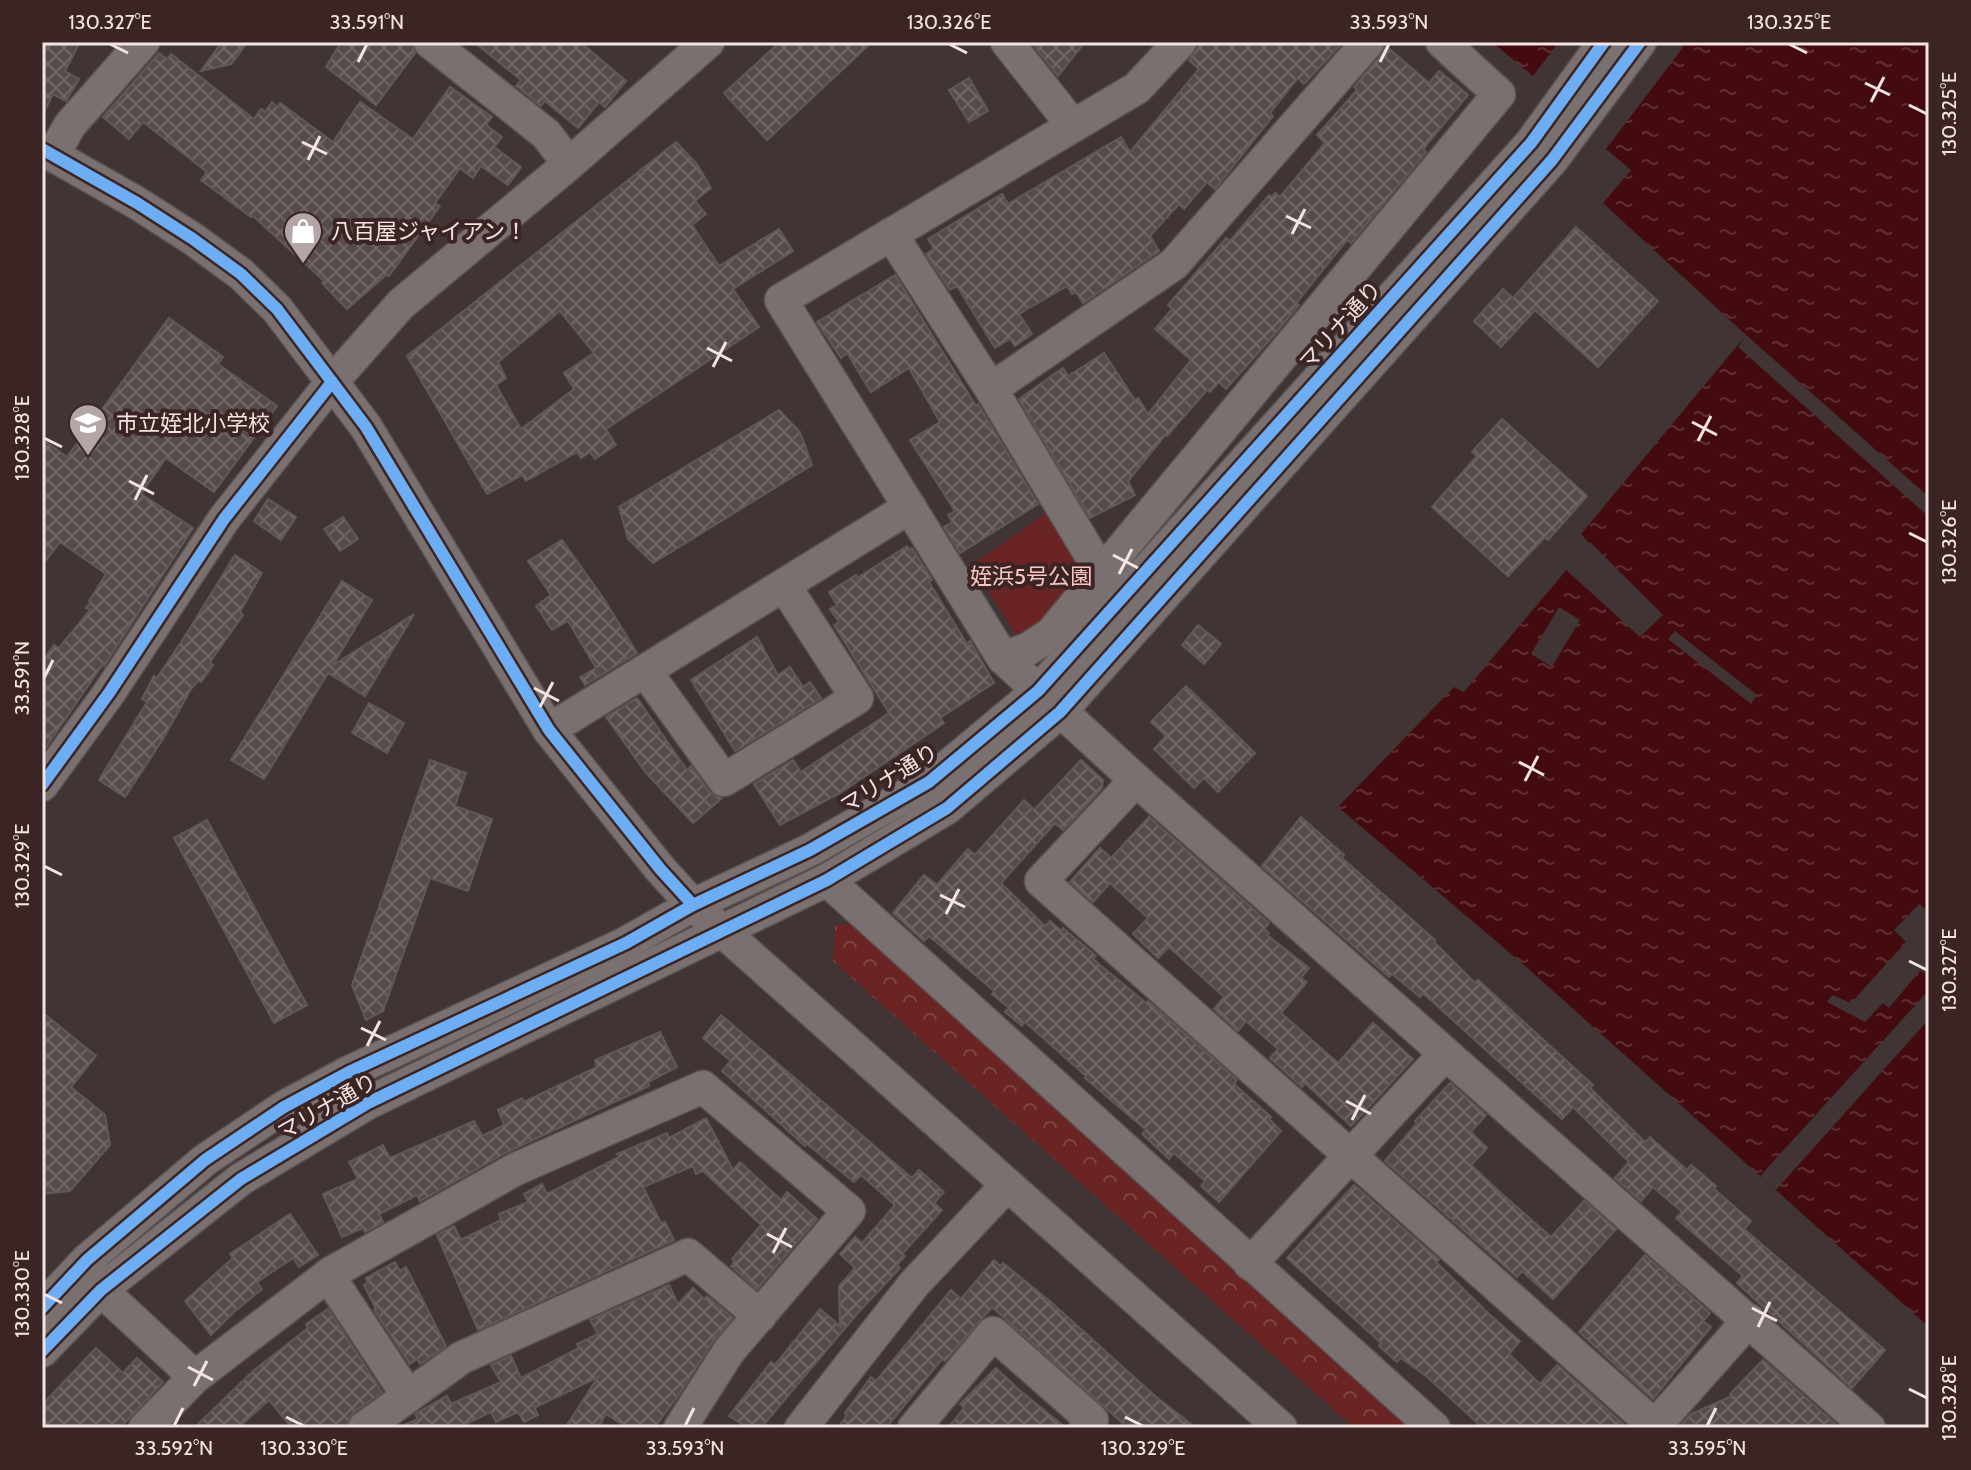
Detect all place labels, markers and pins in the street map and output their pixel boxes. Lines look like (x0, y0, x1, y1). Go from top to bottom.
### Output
shop icon: 八百屋ジャイアン！ (282, 210, 324, 265)
place label: 八百屋ジャイアン！ (331, 218, 527, 245)
school or university icon: 市立姪北小学校 (67, 402, 109, 457)
place label: 市立姪北小学校 (116, 410, 270, 437)

